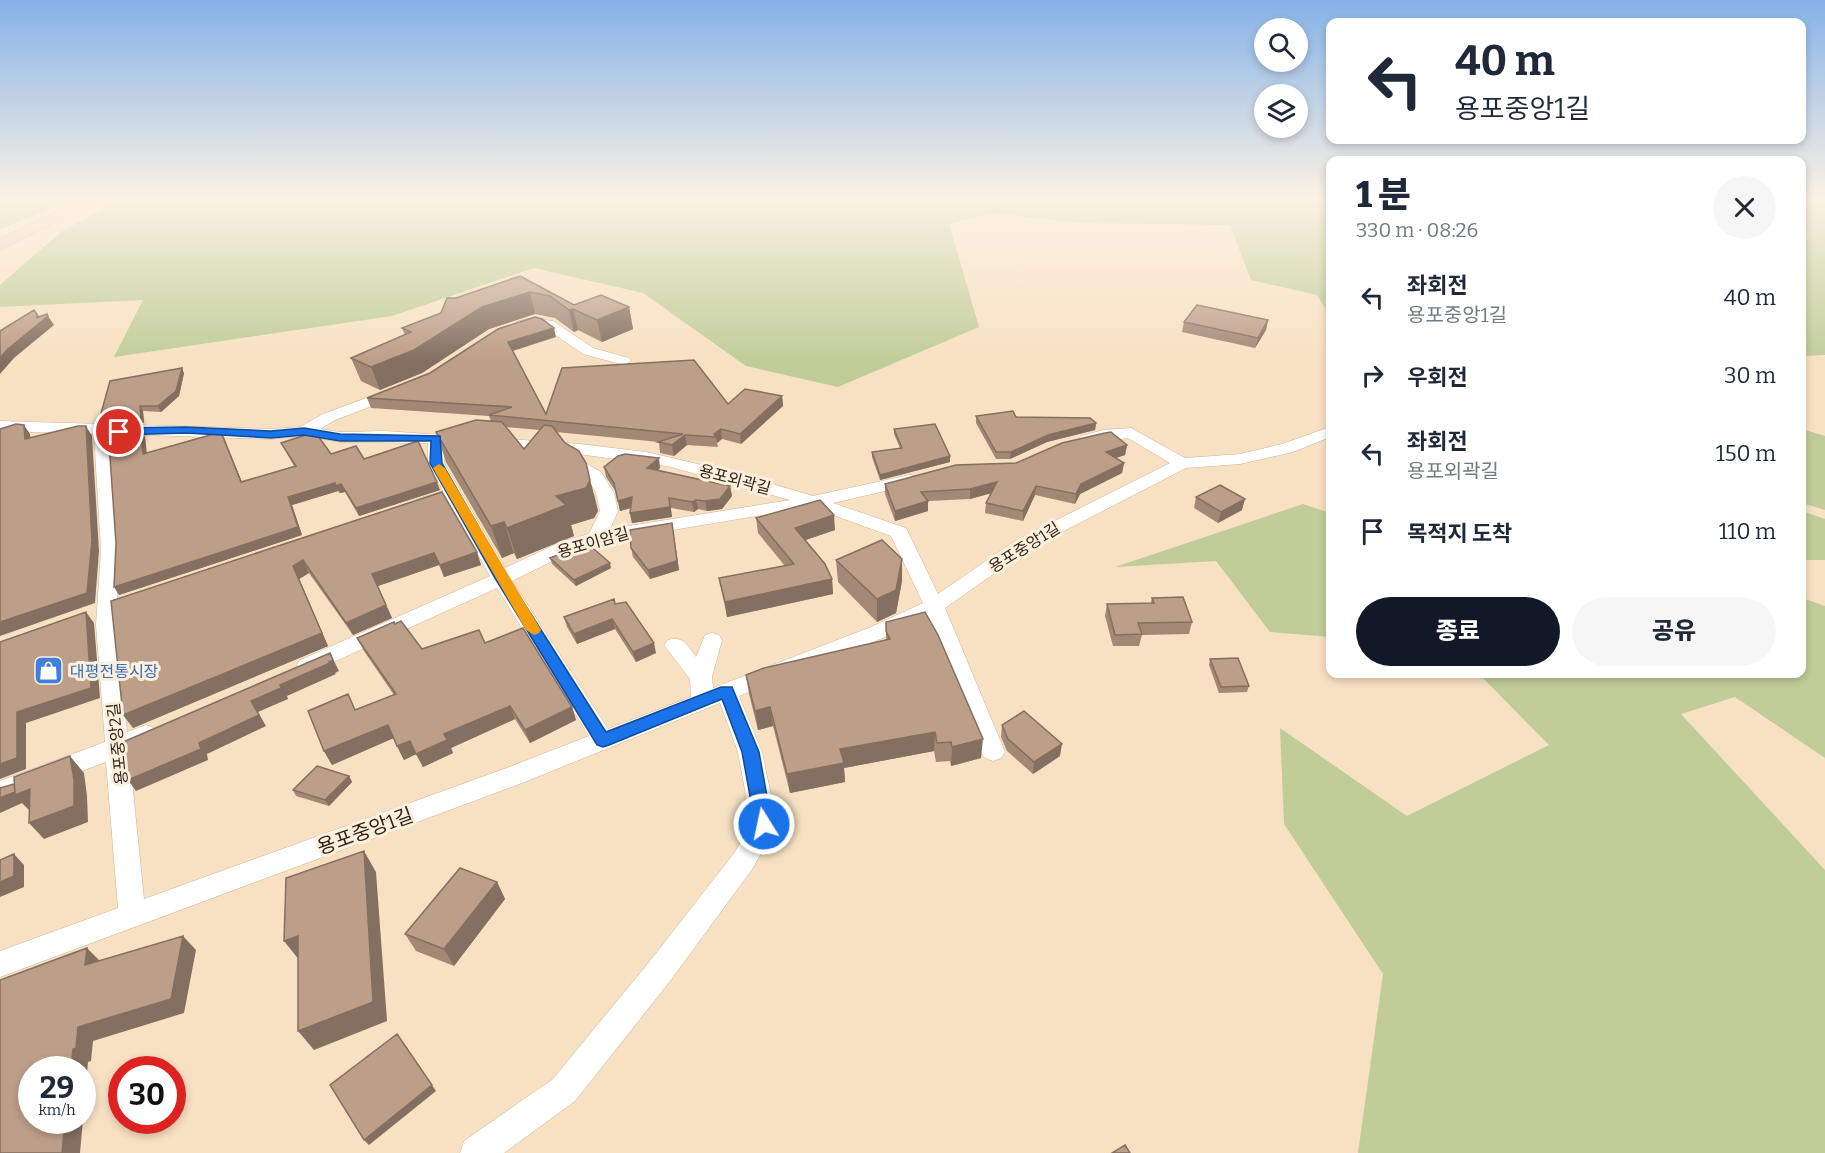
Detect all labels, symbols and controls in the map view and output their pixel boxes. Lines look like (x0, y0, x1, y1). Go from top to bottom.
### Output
map controls (1254, 18, 1308, 138)
button: search (1254, 18, 1308, 72)
text: 40 m (1455, 36, 1555, 86)
icon: left (1356, 42, 1434, 120)
button: layers (1254, 84, 1308, 138)
text: 용포중앙1길 (1455, 93, 1590, 125)
text: 1 분 (1356, 173, 1411, 217)
button: close (1713, 176, 1776, 239)
text: 330 m · 08:26 (1356, 218, 1478, 242)
text: 좌회전 (1407, 272, 1468, 299)
icon: left (1356, 281, 1389, 314)
text: 40 m (1724, 284, 1776, 311)
text: 용포중앙1길 (1407, 303, 1507, 327)
icon: right (1356, 359, 1389, 392)
text: 30 m (1724, 362, 1776, 389)
text: 우회전 (1407, 364, 1468, 391)
pin (93, 406, 144, 457)
icon: arrive (102, 415, 135, 448)
text: 좌회전 (1407, 428, 1468, 455)
icon: left (1356, 437, 1389, 470)
text: 150 m (1716, 440, 1776, 467)
text: 용포외곽길 (1407, 459, 1499, 483)
street label: 용포외곽길 (697, 461, 773, 498)
icon: arrive (1356, 515, 1389, 548)
street label: 용포중앙1길 (985, 518, 1063, 577)
text: 110 m (1719, 518, 1776, 545)
text: 목적지 도착 (1407, 520, 1512, 547)
street label: 용포이암길 (555, 523, 631, 562)
button: 종료 (1356, 597, 1560, 666)
button: 공유 (1572, 597, 1776, 666)
shop icon: 대평전통시장 (33, 655, 65, 687)
place label: 대평전통시장 (70, 662, 159, 681)
street label: 용포중앙2길 (104, 702, 131, 786)
position arrow (732, 792, 796, 856)
street label: 용포중앙1길 (314, 803, 416, 859)
speed limit sign: 30 (108, 1056, 186, 1134)
text: 29 (40, 1070, 74, 1106)
text: km/h (38, 1101, 76, 1119)

